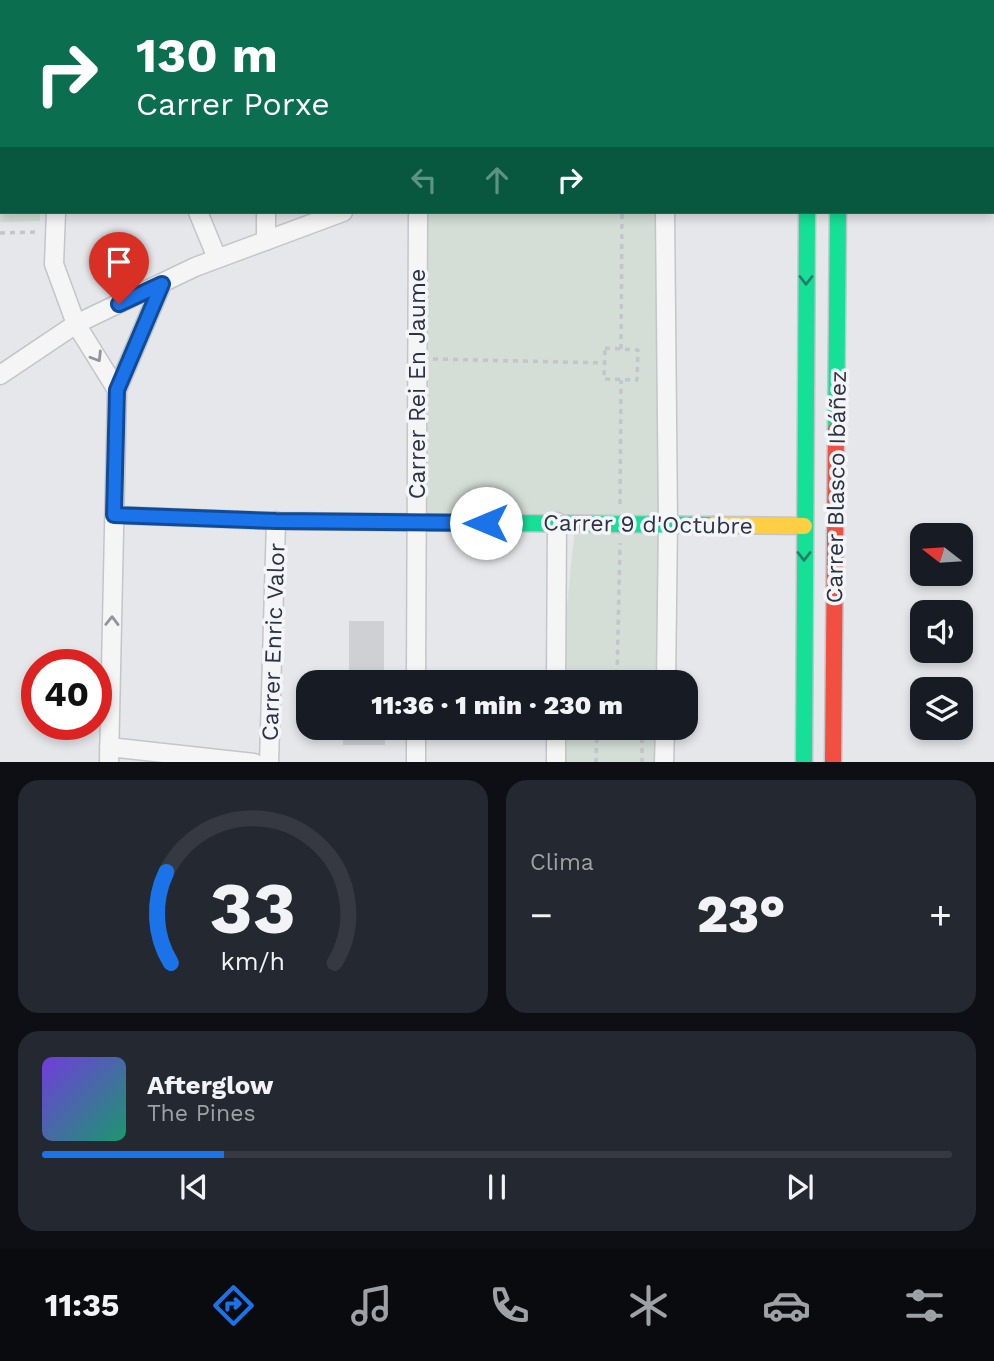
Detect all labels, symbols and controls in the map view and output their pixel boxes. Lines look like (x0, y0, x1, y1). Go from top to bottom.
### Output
text: 130 m (136, 26, 278, 84)
icon: right (21, 28, 112, 119)
text: Carrer Porxe (136, 85, 330, 123)
icon: left (405, 161, 443, 199)
icon: ahead (478, 161, 516, 199)
icon: right (551, 161, 589, 199)
pin (89, 232, 149, 304)
icon: arrive (100, 243, 138, 281)
street label: Carrer Rei En Jaume (404, 269, 431, 499)
one-way arrow (798, 275, 814, 286)
one-way arrow (88, 349, 101, 362)
street label: Carrer Blasco Ibáñez (821, 370, 852, 604)
position arrow (449, 486, 523, 560)
street label: Carrer 9 d'Octubre (543, 509, 753, 540)
north arrow (910, 523, 973, 586)
map controls (910, 523, 973, 740)
street label: Carrer Enric Valor (257, 542, 290, 742)
one-way arrow (796, 552, 812, 562)
button: sound (910, 600, 973, 663)
one-way arrow (104, 615, 120, 626)
speed limit sign: 40 (21, 649, 112, 740)
button: layers (910, 677, 973, 740)
text: 11:36 · 1 min · 230 m (371, 690, 623, 720)
text: Clima (530, 849, 594, 876)
text: 33 (210, 865, 296, 951)
text: 23° (697, 884, 785, 945)
text: − (530, 893, 553, 937)
text: + (929, 893, 952, 937)
text: km/h (221, 946, 285, 975)
text: Afterglow (147, 1070, 273, 1100)
text: The Pines (147, 1100, 256, 1127)
icon: previous (175, 1168, 213, 1206)
icon: pause (478, 1168, 516, 1206)
icon: next (781, 1168, 819, 1206)
icon: directions (209, 1281, 258, 1330)
icon: music (347, 1281, 396, 1330)
icon: phone (485, 1281, 534, 1330)
icon: climate (624, 1281, 673, 1330)
icon: car (762, 1281, 811, 1330)
icon: filters (900, 1281, 949, 1330)
text: 11:35 (45, 1286, 120, 1324)

